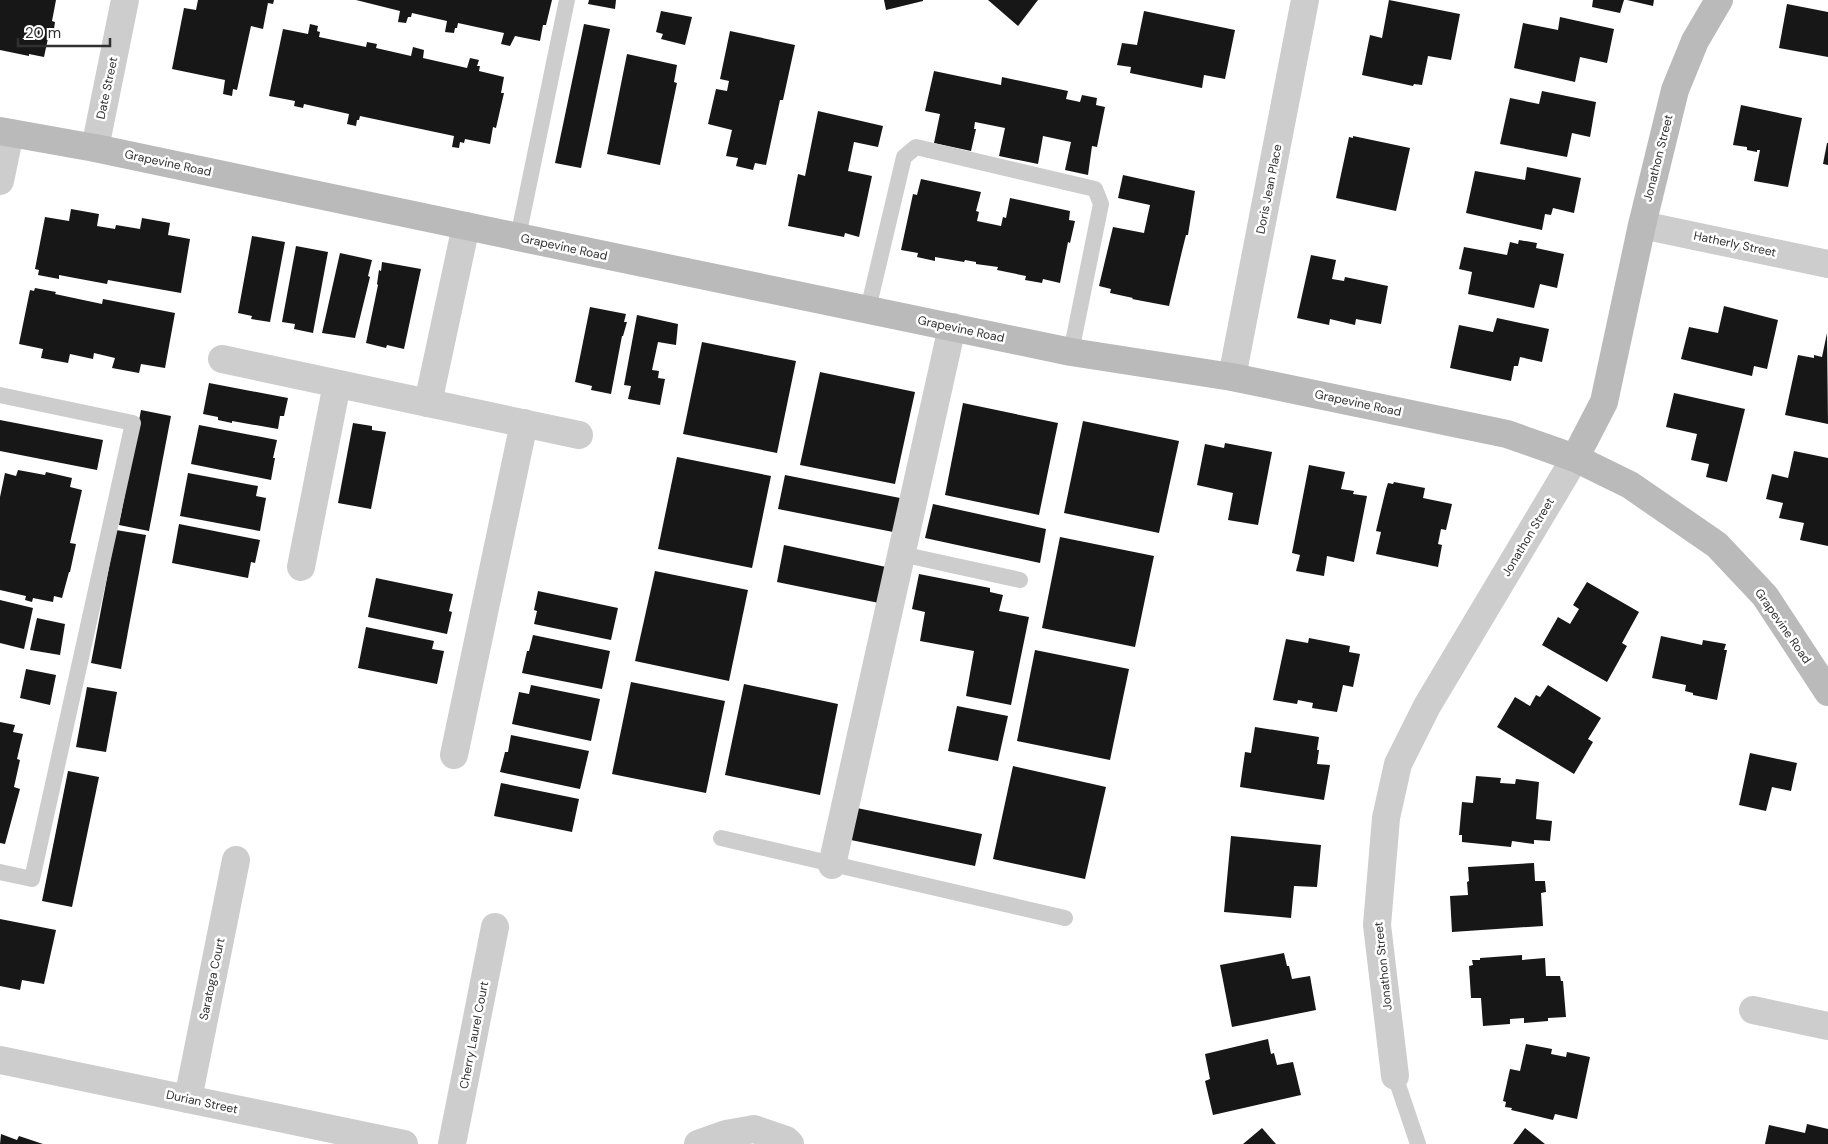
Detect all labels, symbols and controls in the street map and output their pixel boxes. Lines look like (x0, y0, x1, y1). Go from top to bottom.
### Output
scale bar (18, 15, 110, 47)
text: 20 m (25, 23, 61, 43)
street label: Date Street (93, 55, 121, 121)
street label: Jonathon Street (1639, 113, 1677, 203)
street label: Doris Jean Place (1252, 143, 1286, 235)
street label: Grapevine Road (123, 146, 213, 180)
street label: Hatherly Street (1692, 227, 1778, 261)
street label: Grapevine Road (519, 230, 609, 264)
street label: Grapevine Road (916, 312, 1006, 346)
street label: Grapevine Road (1313, 386, 1403, 420)
street label: Jonathon Street (1498, 494, 1558, 579)
street label: Grapevine Road (1751, 585, 1815, 667)
street label: Jonathon Street (1370, 921, 1396, 1011)
street label: Saratoga Court (195, 936, 229, 1022)
street label: Cherry Laurel Court (456, 979, 492, 1090)
street label: Durian Street (165, 1087, 240, 1117)

